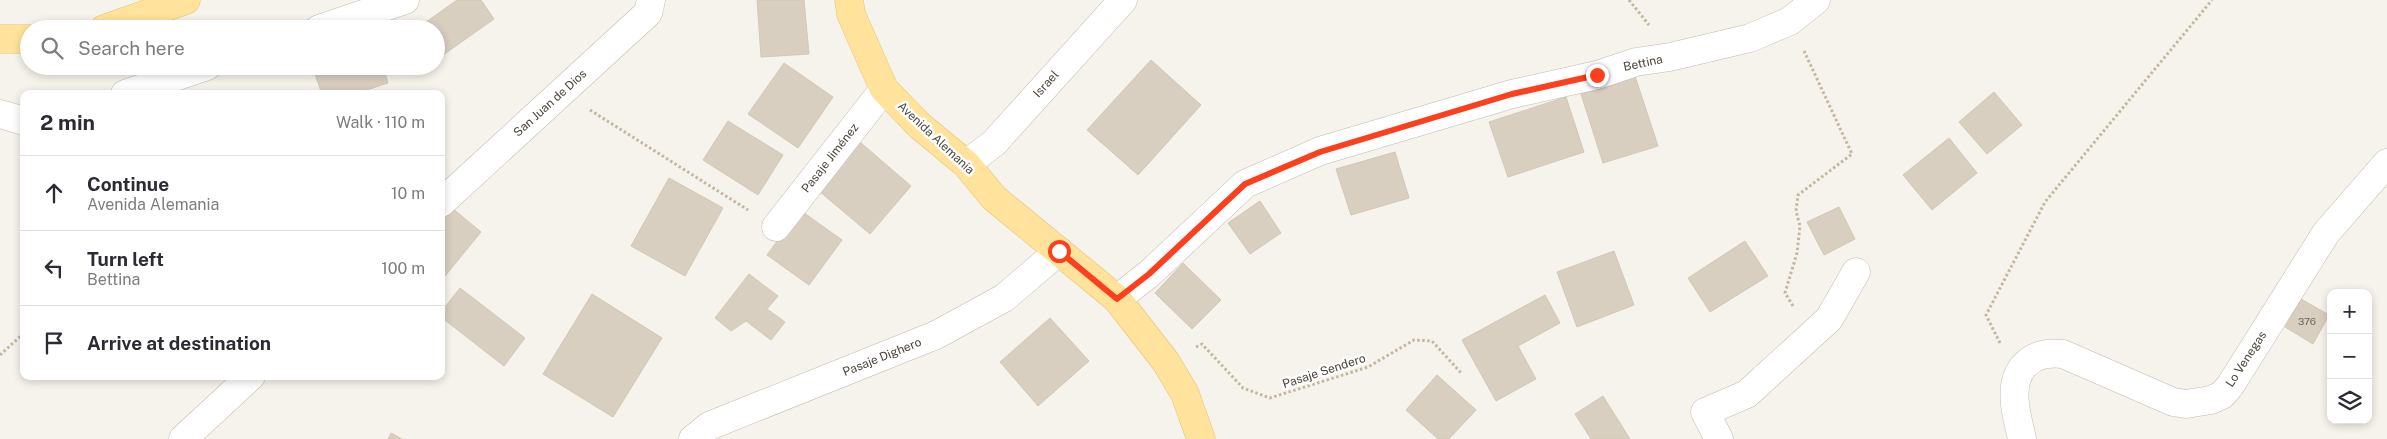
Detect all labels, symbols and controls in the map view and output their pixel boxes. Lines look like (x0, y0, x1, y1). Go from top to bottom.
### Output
search box (20, 20, 445, 75)
icon: search (38, 34, 66, 62)
text: Search here (78, 37, 185, 59)
street label: Bettina (1622, 52, 1664, 74)
route end (1586, 64, 1609, 87)
street label: San Juan de Dios (511, 67, 589, 139)
street label: Israel (1030, 68, 1062, 100)
street label: Avenida Alemania (895, 99, 977, 177)
text: 2 min (40, 110, 95, 135)
text: Walk · 110 m (336, 113, 425, 132)
street label: Pasaje Jiménez (799, 120, 861, 195)
text: Continue (87, 173, 169, 195)
icon: ahead (40, 179, 68, 207)
text: 10 m (391, 184, 425, 203)
text: Avenida Alemania (87, 195, 219, 214)
route start (1048, 240, 1071, 263)
text: Turn left (87, 248, 164, 270)
icon: left (40, 254, 68, 282)
text: 100 m (381, 259, 425, 278)
text: Bettina (87, 270, 140, 289)
map controls (2327, 289, 2372, 424)
button: + (2327, 289, 2372, 334)
house number: 376 (2298, 315, 2316, 327)
street label: Lo Venegas (2223, 328, 2269, 390)
icon: arrive (40, 329, 68, 357)
text: Arrive at destination (87, 332, 271, 354)
button: − (2327, 334, 2372, 379)
street label: Pasaje Dighero (841, 335, 924, 379)
street label: Pasaje Sendero (1281, 351, 1368, 391)
button: layers (2327, 379, 2372, 424)

